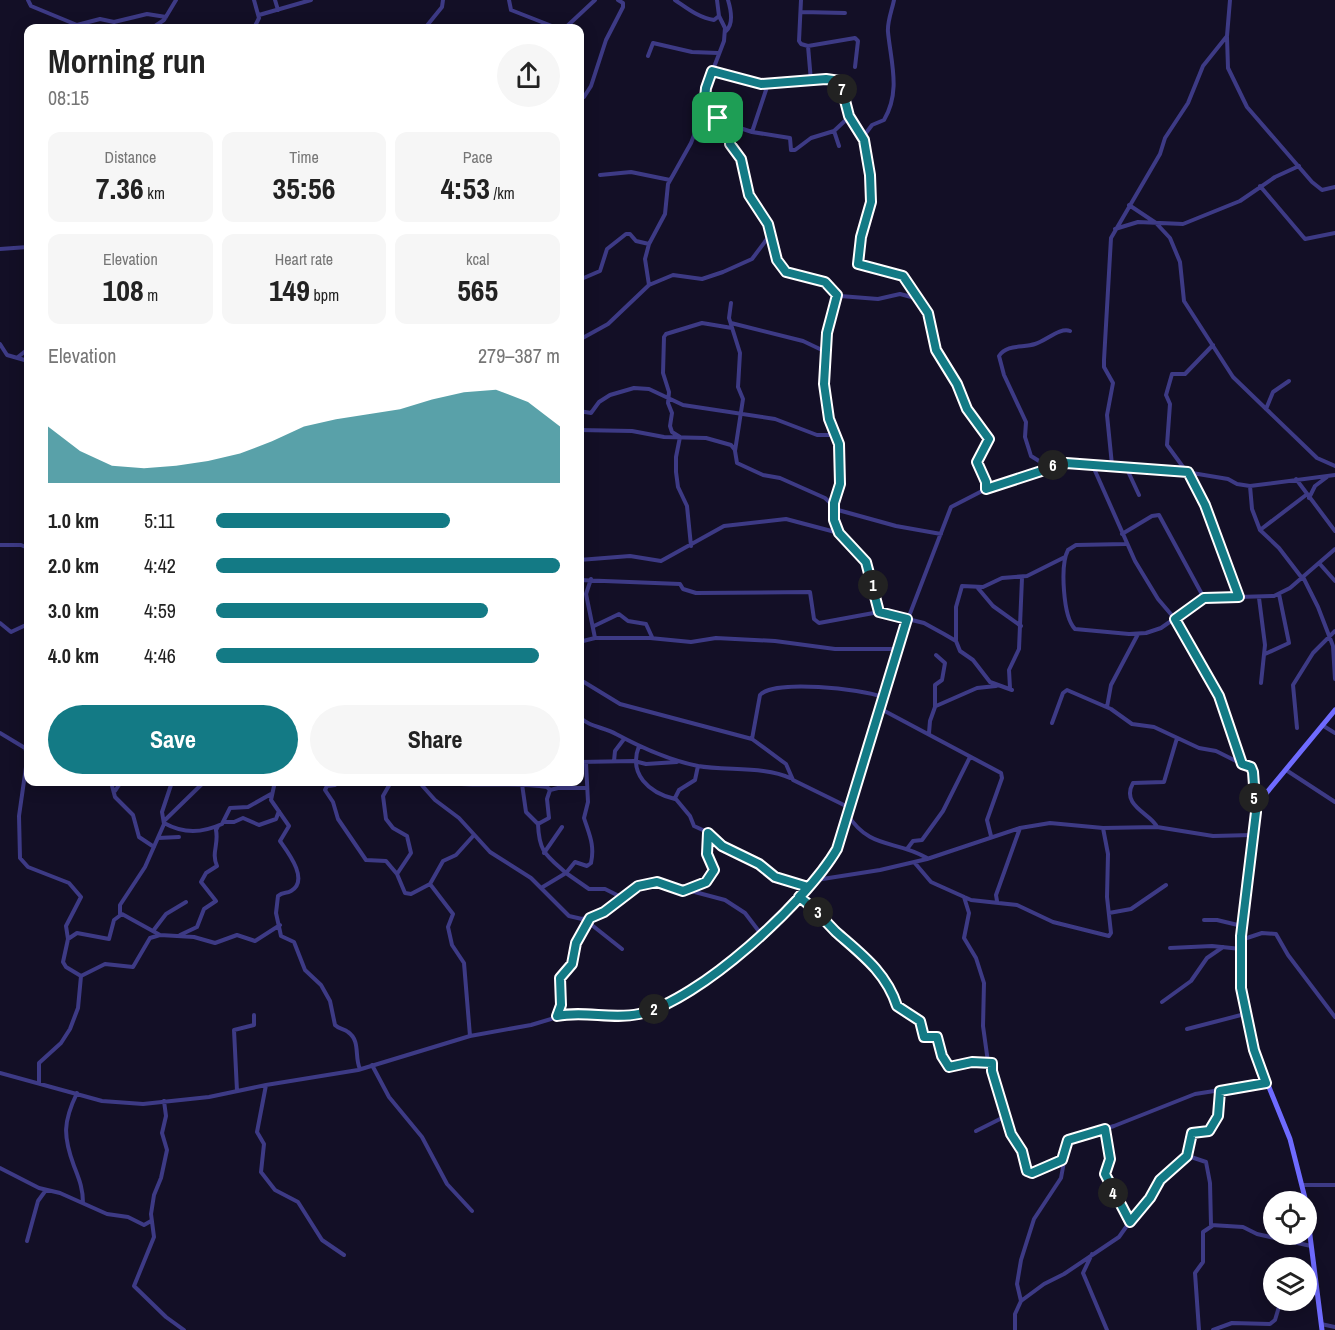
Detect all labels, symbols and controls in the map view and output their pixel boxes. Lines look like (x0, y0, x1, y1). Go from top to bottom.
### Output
text: Morning run (48, 39, 206, 83)
button: share (497, 44, 560, 107)
pin: 7 (827, 74, 857, 104)
text: 7 (838, 78, 846, 100)
text: 08:15 (48, 84, 89, 111)
pin (692, 92, 743, 143)
icon: arrive (701, 101, 734, 134)
text: Distance (104, 146, 156, 168)
text: Time (289, 146, 319, 168)
text: Pace (463, 146, 493, 168)
text: 7.36 (96, 168, 144, 208)
text: 35:56 (273, 168, 335, 208)
text: 4:53 (441, 168, 490, 208)
text: km (144, 182, 165, 204)
text: /km (490, 182, 515, 204)
text: Elevation (103, 248, 158, 270)
text: Heart rate (275, 248, 333, 270)
text: kcal (466, 248, 489, 270)
text: 108 (103, 270, 144, 310)
text: 149 (269, 270, 310, 310)
text: 565 (457, 270, 498, 310)
text: m (144, 284, 158, 306)
text: bpm (310, 284, 339, 306)
text: Elevation (48, 342, 116, 369)
text: 279–387 m (478, 342, 560, 369)
pin: 6 (1038, 450, 1068, 480)
text: 6 (1049, 454, 1057, 476)
text: 1.0 km (48, 507, 99, 534)
text: 5:11 (144, 507, 175, 534)
text: 2.0 km (48, 552, 99, 579)
text: 4:42 (144, 552, 176, 579)
pin: 1 (858, 570, 888, 600)
text: 1 (869, 574, 877, 596)
text: 3.0 km (48, 597, 99, 624)
text: 4:59 (144, 597, 176, 624)
text: 4.0 km (48, 642, 99, 669)
text: 4:46 (144, 642, 176, 669)
button: Save (48, 705, 298, 774)
button: Share (310, 705, 560, 774)
pin: 5 (1239, 783, 1269, 813)
text: 5 (1250, 787, 1258, 809)
pin: 3 (803, 897, 833, 927)
text: 3 (814, 901, 822, 923)
pin: 2 (639, 994, 669, 1024)
text: 2 (650, 998, 658, 1020)
pin: 4 (1098, 1178, 1128, 1208)
text: 4 (1109, 1182, 1117, 1204)
map controls (1263, 1191, 1317, 1311)
button: locate (1263, 1191, 1317, 1245)
button: layers (1263, 1257, 1317, 1311)

